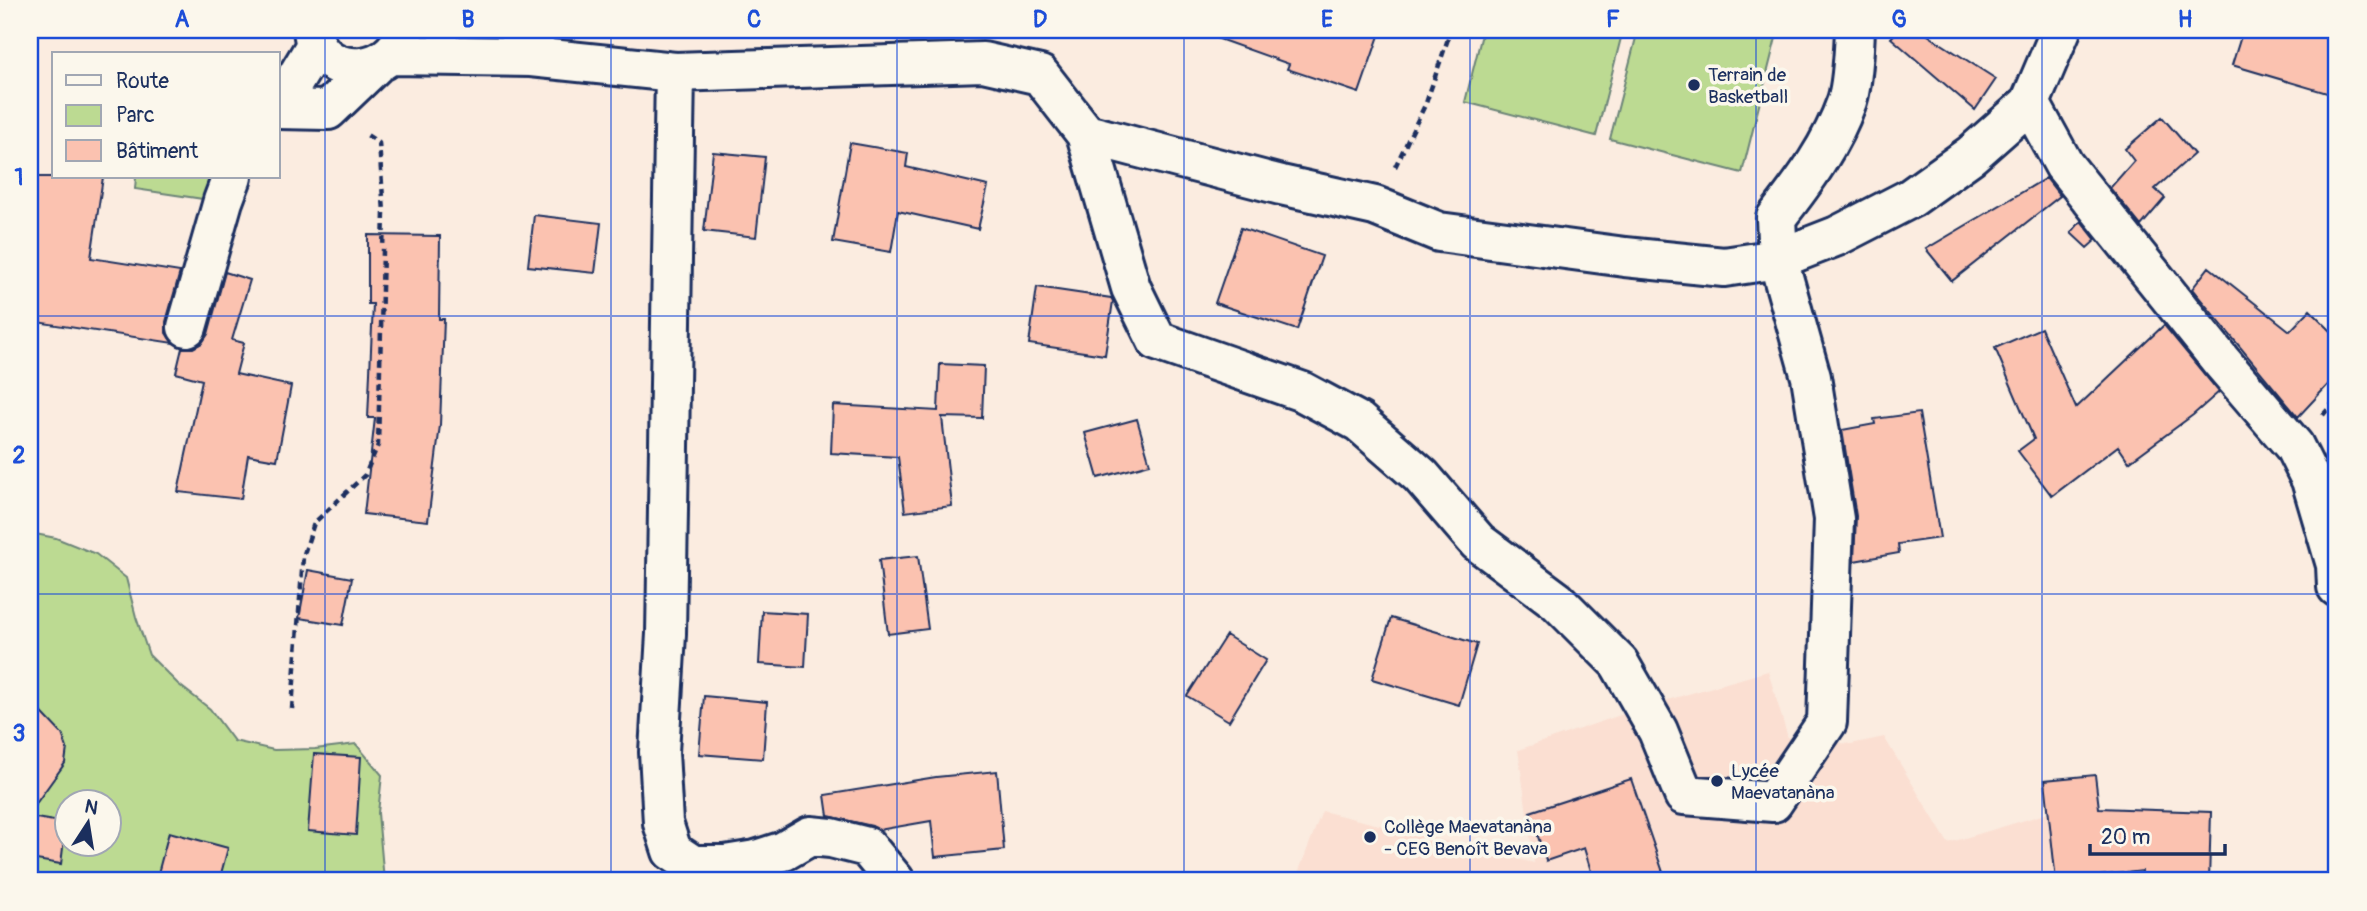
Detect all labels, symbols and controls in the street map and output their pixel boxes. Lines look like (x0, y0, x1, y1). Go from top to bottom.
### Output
text: A (175, 5, 190, 34)
text: B (461, 5, 475, 34)
text: C (747, 5, 761, 34)
text: D (1033, 5, 1047, 34)
text: E (1321, 5, 1333, 34)
text: F (1606, 5, 1620, 34)
text: G (1891, 5, 1907, 34)
text: H (2178, 5, 2192, 34)
legend (52, 52, 280, 178)
place label: Terrain de Basketball (1708, 63, 1788, 109)
text: Route (116, 68, 169, 95)
marker: Terrain de Basketball (1686, 77, 1702, 93)
text: Parc (116, 102, 155, 129)
text: Bâtiment (116, 138, 199, 165)
text: 1 (15, 163, 24, 192)
text: 2 (13, 441, 26, 470)
text: 3 (13, 719, 25, 748)
place label: Lycée Maevatanàna (1731, 759, 1835, 805)
marker: Lycée Maevatanàna (1709, 773, 1725, 789)
north arrow (52, 788, 122, 858)
text: N (83, 794, 100, 820)
scale bar (2090, 813, 2225, 857)
place label: Collège Maevatanàna - CEG Benoît Bevava (1384, 815, 1552, 861)
text: 20 m (2101, 824, 2150, 851)
marker: Collège Maevatanàna - CEG Benoît Bevava (1362, 829, 1378, 845)

